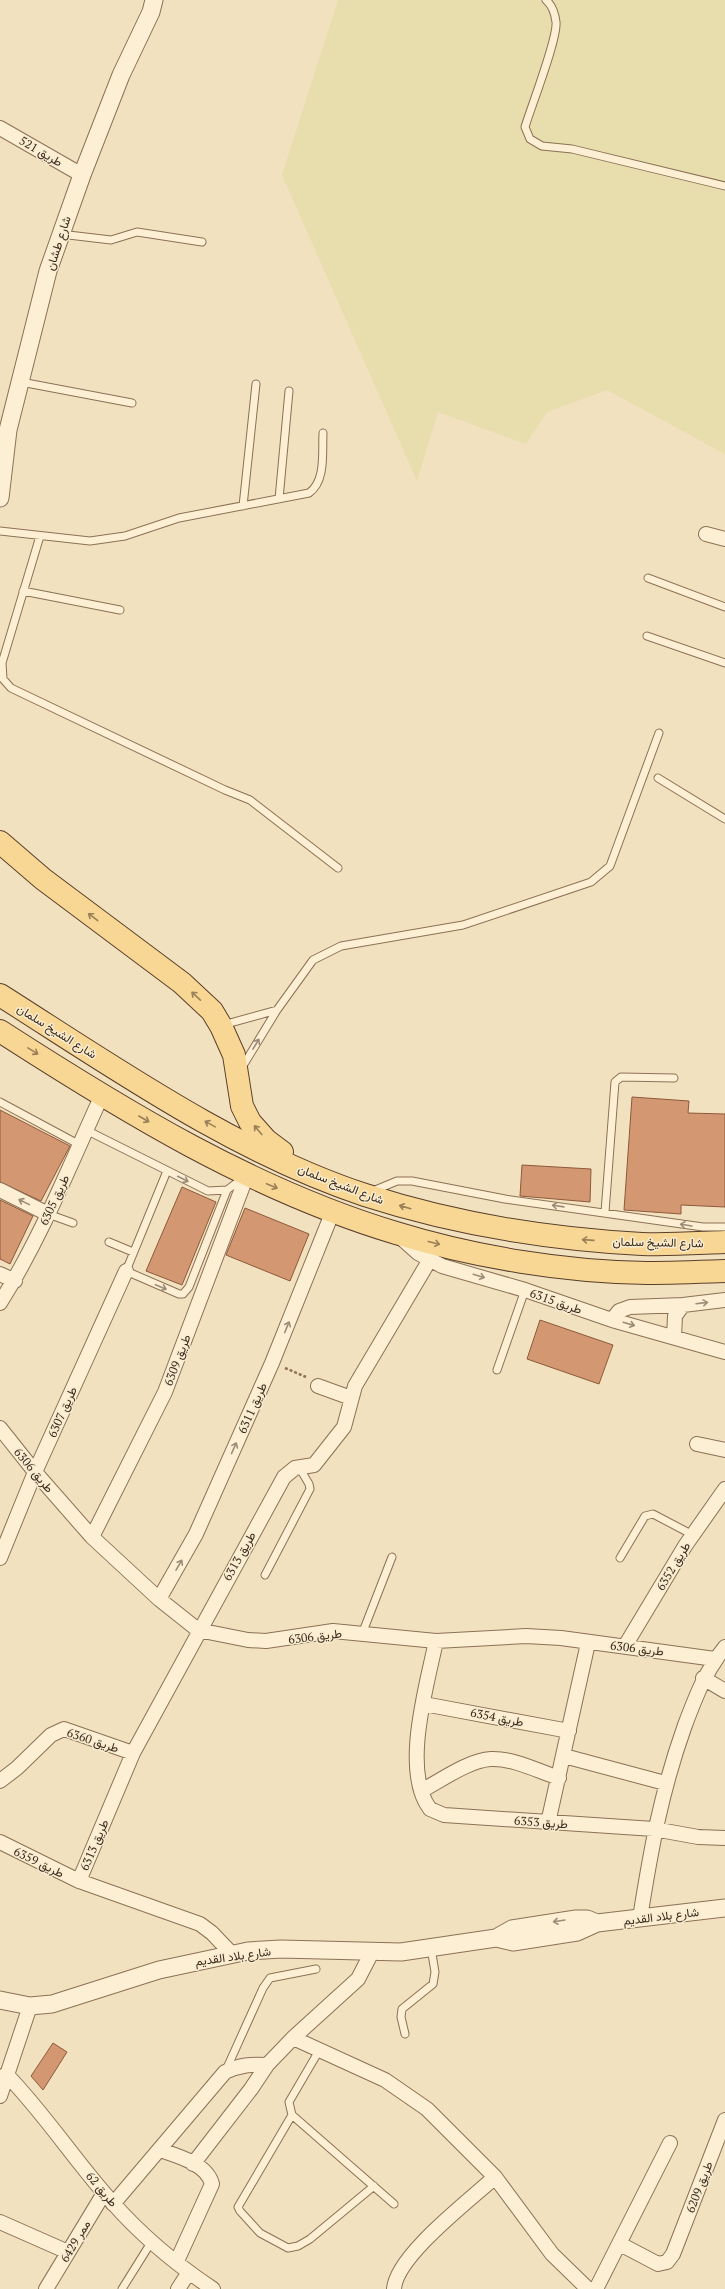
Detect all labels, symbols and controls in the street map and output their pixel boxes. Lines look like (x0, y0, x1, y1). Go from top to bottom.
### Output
street label: طريق 521 (16, 133, 66, 170)
street label: شارع طشان (42, 214, 76, 273)
one-way arrow (88, 913, 99, 921)
one-way arrow (191, 991, 201, 1001)
street label: شارع الشيخ سلمان (13, 1001, 100, 1063)
one-way arrow (253, 1038, 261, 1050)
one-way arrow (27, 1048, 39, 1056)
one-way arrow (138, 1116, 150, 1124)
one-way arrow (204, 1120, 216, 1127)
one-way arrow (253, 1125, 262, 1136)
street label: شارع الشيخ سلمان (295, 1161, 386, 1209)
street label: طريق 6305 (36, 1172, 73, 1228)
one-way arrow (177, 1176, 189, 1184)
one-way arrow (265, 1182, 277, 1190)
one-way arrow (18, 1198, 30, 1205)
one-way arrow (552, 1202, 565, 1210)
one-way arrow (399, 1203, 412, 1210)
one-way arrow (680, 1221, 693, 1229)
street label: شارع الشيخ سلمان (612, 1234, 704, 1252)
one-way arrow (582, 1236, 595, 1243)
one-way arrow (427, 1239, 440, 1247)
one-way arrow (472, 1273, 485, 1280)
one-way arrow (155, 1284, 167, 1291)
street label: طريق 6315 (528, 1285, 584, 1318)
one-way arrow (695, 1299, 708, 1307)
one-way arrow (283, 1321, 291, 1333)
one-way arrow (622, 1321, 635, 1329)
street label: طريق 6309 (160, 1332, 195, 1388)
street label: طريق 6311 (234, 1380, 271, 1436)
street label: طريق 6307 (44, 1384, 81, 1440)
one-way arrow (231, 1442, 238, 1454)
street label: طريق 6306 (10, 1445, 57, 1496)
street label: طريق 6313 (219, 1529, 260, 1584)
street label: طريق 6352 (653, 1539, 694, 1594)
one-way arrow (175, 1559, 183, 1571)
street label: طريق 6306 (287, 1625, 343, 1648)
street label: طريق 6306 (609, 1637, 665, 1660)
street label: طريق 6354 (469, 1704, 525, 1731)
street label: طريق 6360 (65, 1725, 121, 1756)
street label: طريق 6353 (513, 1813, 569, 1832)
street label: طريق 6313 (77, 1817, 112, 1873)
street label: طريق 6359 (11, 1843, 67, 1882)
street label: شارع بلاد القديم (622, 1904, 700, 1930)
one-way arrow (553, 1917, 566, 1925)
street label: شارع بلاد القديم (194, 1943, 272, 1971)
street label: طريق 6209 (682, 2159, 717, 2215)
street label: طريق 62 (82, 2168, 121, 2210)
street label: ممر 6429 (57, 2217, 94, 2265)

